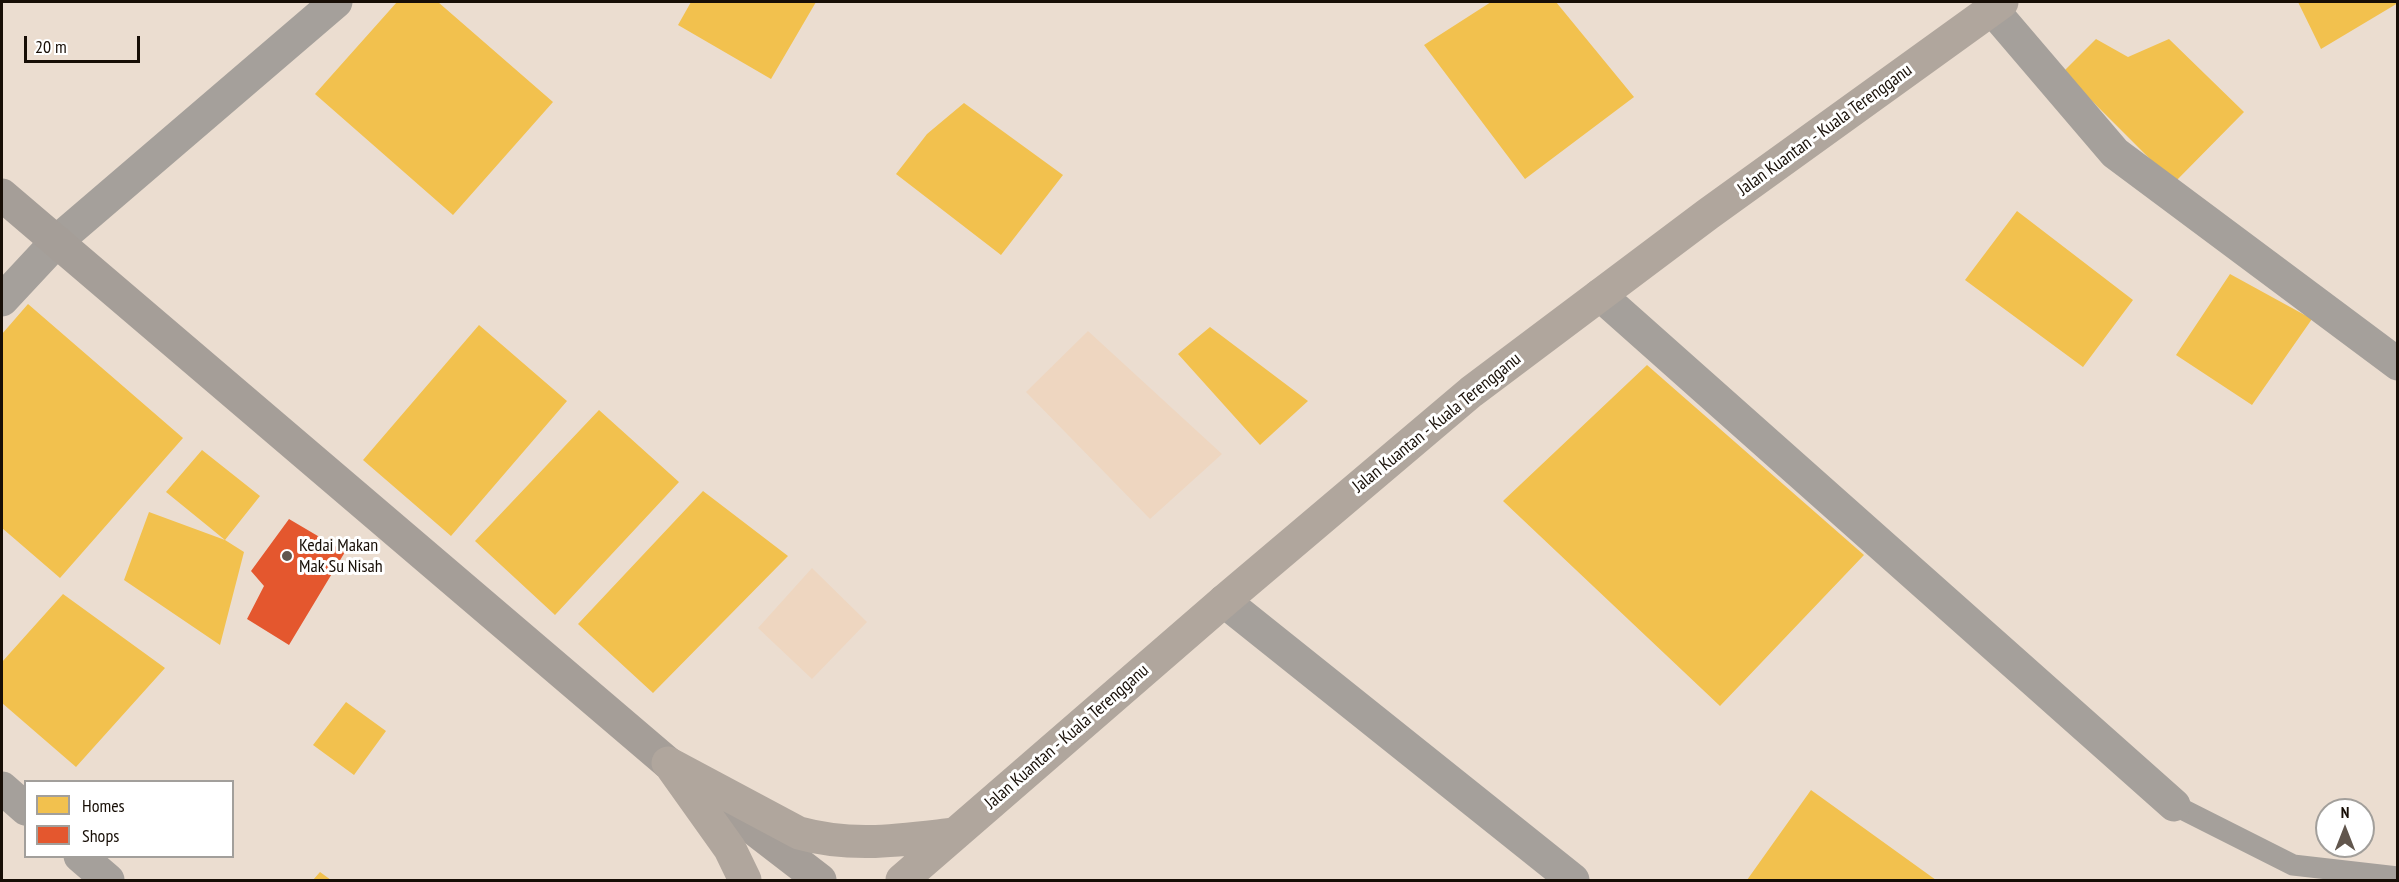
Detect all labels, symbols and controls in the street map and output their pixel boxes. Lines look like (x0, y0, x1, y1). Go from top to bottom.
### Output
scale bar (27, 24, 142, 62)
text: 20 m (35, 35, 67, 58)
street label: Jalan Kuantan - Kuala Terengganu (1734, 60, 1916, 200)
street label: Jalan Kuantan - Kuala Terengganu (1349, 349, 1525, 497)
place label: Kedai Makan Mak Su Nisah (299, 535, 383, 578)
marker: Kedai Makan Mak Su Nisah (280, 549, 294, 563)
street label: Jalan Kuantan - Kuala Terengganu (981, 660, 1153, 814)
legend (24, 780, 234, 858)
text: Homes (82, 794, 125, 817)
north arrow (2315, 798, 2375, 858)
text: N (2341, 802, 2349, 822)
text: Shops (82, 824, 119, 847)

